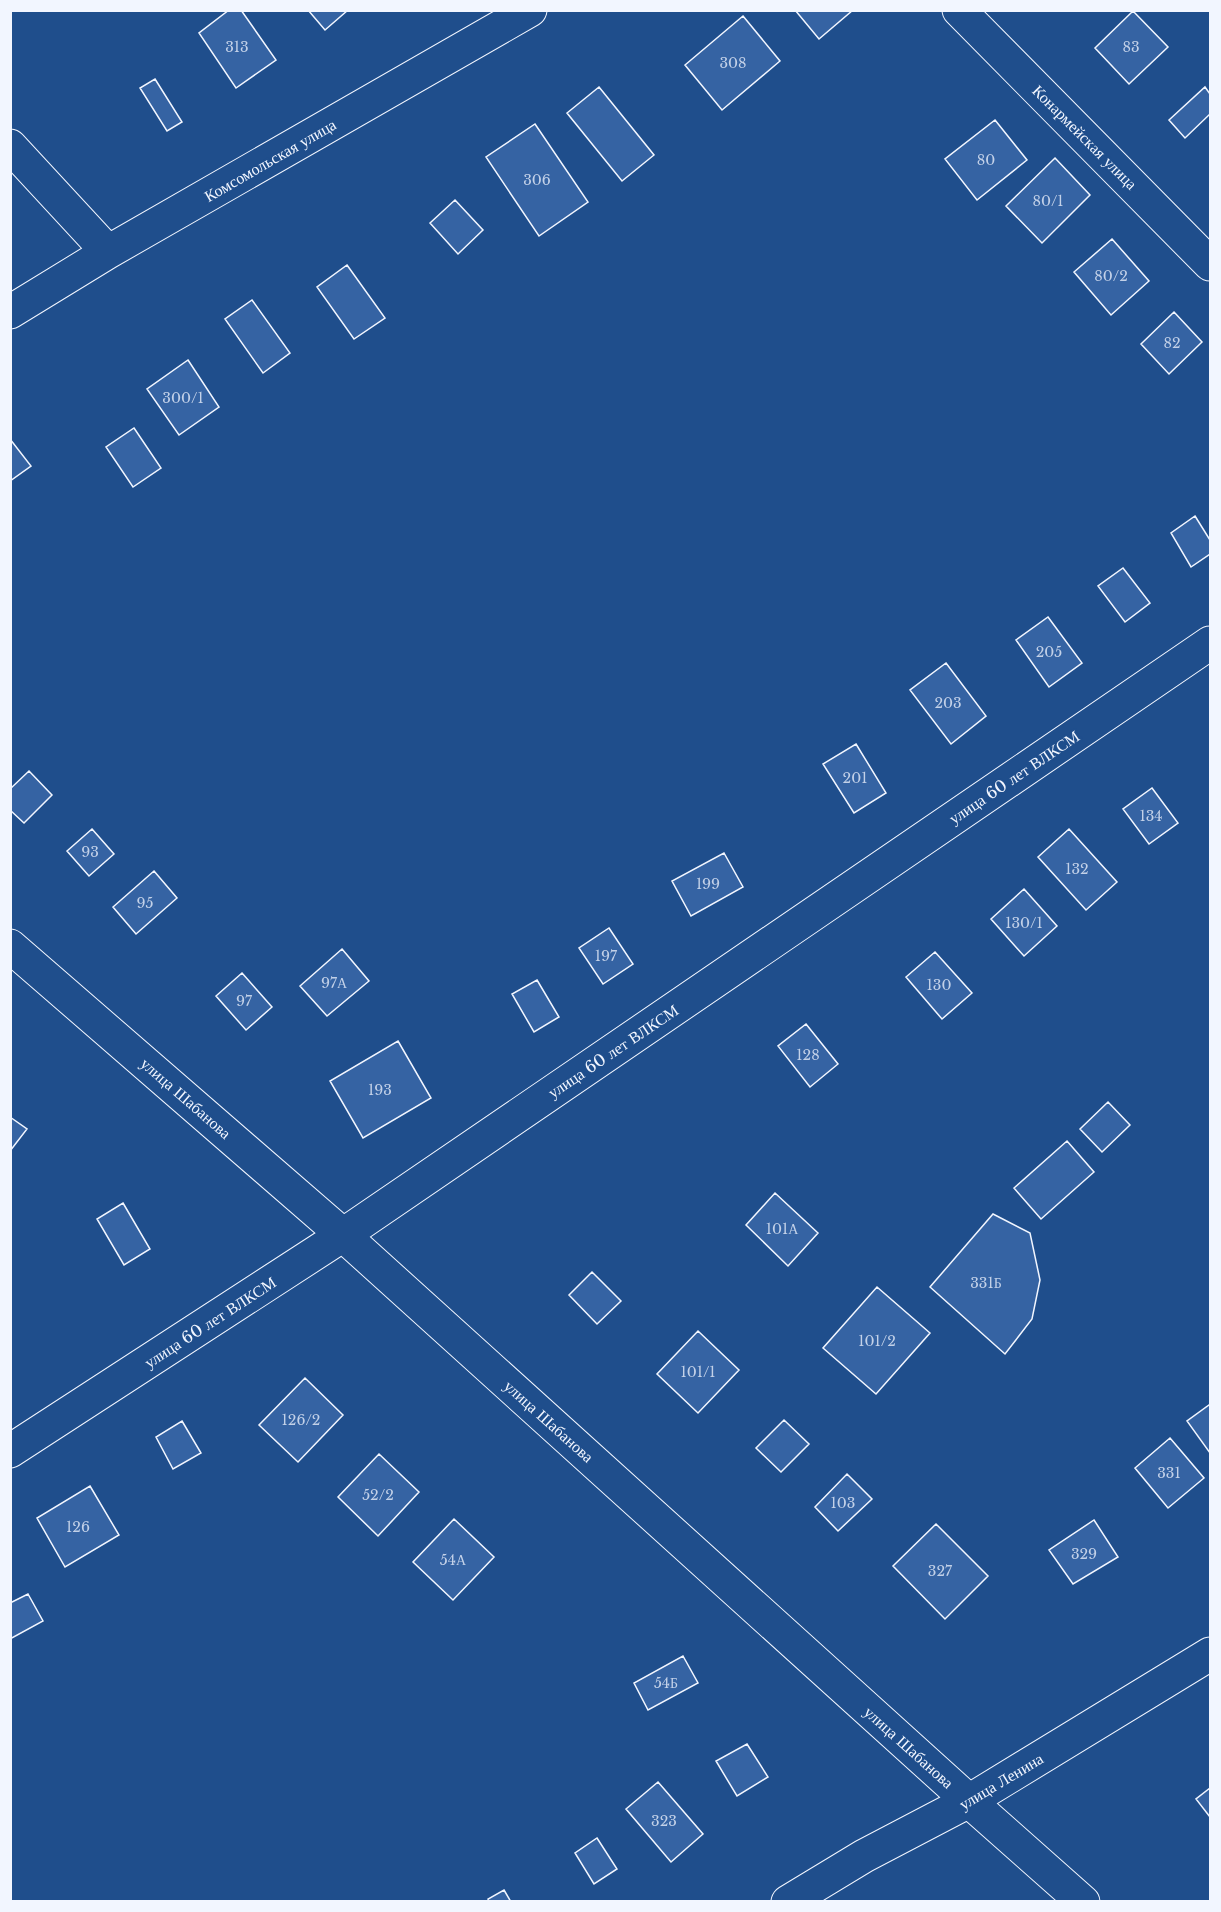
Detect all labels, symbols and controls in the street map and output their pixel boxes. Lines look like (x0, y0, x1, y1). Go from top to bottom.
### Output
house number: 313 (225, 38, 249, 56)
house number: 83 (1122, 38, 1140, 56)
house number: 308 (719, 54, 747, 72)
street label: Конармейская улица (1028, 80, 1142, 194)
street label: Комсомольская улица (201, 114, 339, 206)
house number: 80 (977, 151, 995, 169)
house number: 306 (523, 171, 551, 189)
house number: 80/1 (1032, 192, 1064, 210)
house number: 80/2 (1094, 267, 1128, 285)
house number: 82 (1163, 334, 1181, 352)
house number: 300/1 (162, 389, 204, 407)
house number: 205 (1036, 643, 1062, 661)
house number: 203 (934, 694, 962, 712)
street label: улица 60 лет ВЛКСМ (945, 726, 1083, 828)
house number: 201 (843, 769, 867, 787)
house number: 134 (1139, 807, 1163, 825)
house number: 93 (81, 843, 99, 861)
house number: 132 (1065, 860, 1089, 878)
house number: 199 (696, 875, 720, 893)
house number: 95 (137, 894, 154, 912)
house number: 130/1 (1005, 914, 1043, 932)
house number: 197 (595, 947, 618, 965)
house number: 97А (321, 974, 348, 992)
house number: 130 (927, 976, 951, 994)
house number: 97 (236, 992, 253, 1010)
street label: улица 60 лет ВЛКСМ (544, 1000, 682, 1102)
house number: 128 (796, 1046, 820, 1064)
street label: улица Шабанова (137, 1053, 235, 1143)
house number: 193 (368, 1081, 392, 1099)
house number: 101А (766, 1220, 799, 1238)
street label: улица 60 лет ВЛКСМ (140, 1272, 280, 1372)
house number: 331Б (970, 1274, 1002, 1292)
house number: 101/2 (858, 1332, 896, 1350)
house number: 101/1 (680, 1363, 716, 1381)
street label: улица Шабанова (500, 1376, 598, 1466)
house number: 126/2 (282, 1411, 320, 1429)
house number: 331 (1157, 1464, 1181, 1482)
house number: 52/2 (362, 1486, 394, 1504)
house number: 103 (831, 1494, 855, 1512)
house number: 126 (66, 1518, 90, 1536)
house number: 329 (1071, 1545, 1097, 1563)
house number: 54А (440, 1551, 467, 1569)
house number: 327 (928, 1562, 953, 1580)
house number: 54Б (654, 1674, 678, 1692)
street label: улица Шабанова (860, 1702, 958, 1792)
street label: улица Ленина (955, 1748, 1047, 1814)
house number: 323 (651, 1812, 677, 1830)

